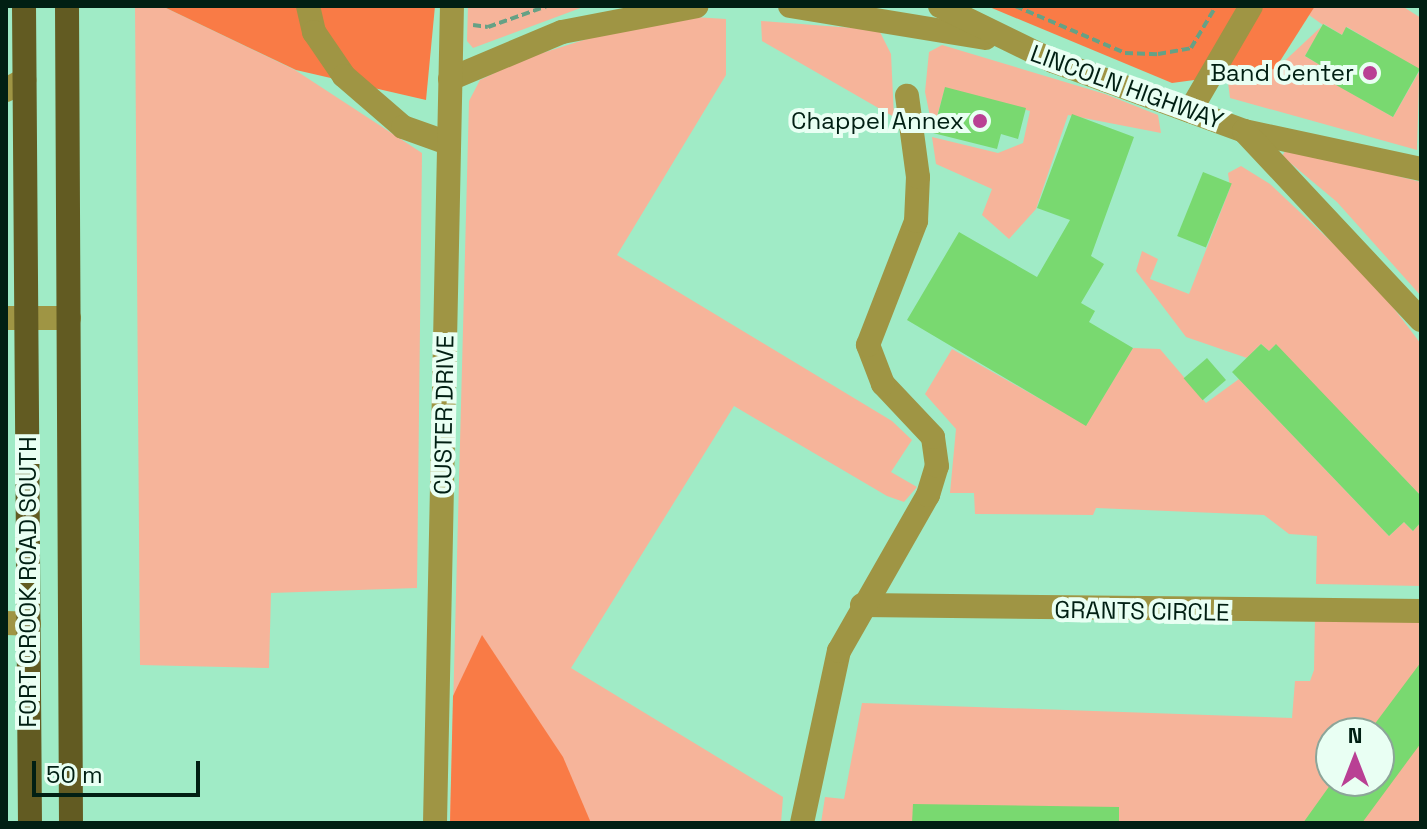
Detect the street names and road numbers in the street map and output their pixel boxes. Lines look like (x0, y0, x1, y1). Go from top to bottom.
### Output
street label: LINCOLN HIGHWAY (1027, 39, 1227, 135)
street label: CUSTER DRIVE (428, 335, 460, 495)
street label: FORT CROOK ROAD SOUTH (14, 436, 42, 728)
street label: GRANTS CIRCLE (1054, 595, 1230, 627)

